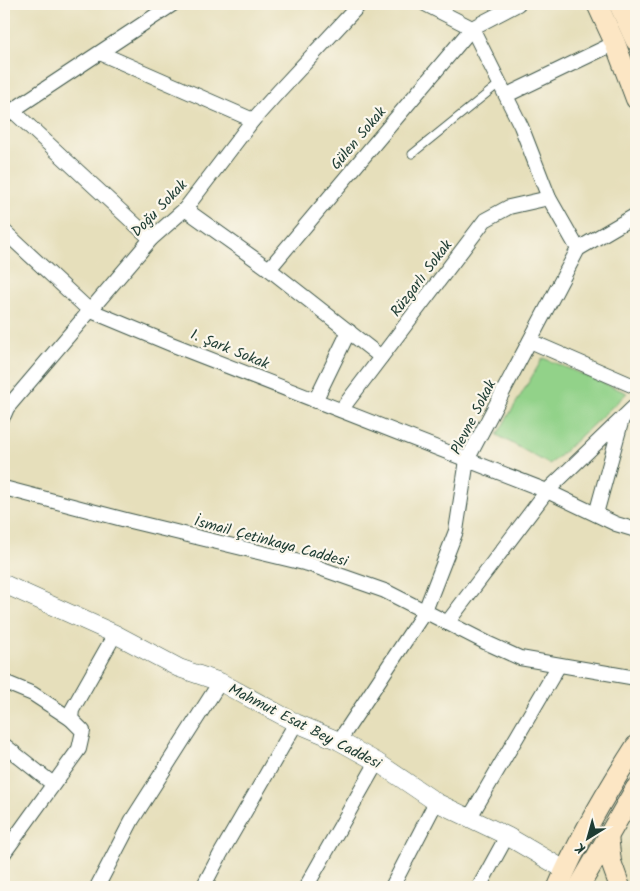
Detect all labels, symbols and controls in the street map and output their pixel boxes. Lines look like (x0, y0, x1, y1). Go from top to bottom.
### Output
street label: Gülen Sokak (325, 101, 393, 176)
street label: Doğu Sokak (126, 174, 194, 243)
street label: Rüzgarlı Sokak (385, 234, 459, 322)
street label: 1. Şark Sokak (187, 323, 274, 377)
street label: Plevne Sokak (445, 375, 504, 459)
street label: İsmail Çetinkaya Caddesi (191, 510, 352, 574)
street label: Mahmut Esat Bey Caddesi (224, 678, 387, 777)
north arrow (562, 814, 612, 864)
text: K (570, 836, 591, 859)

